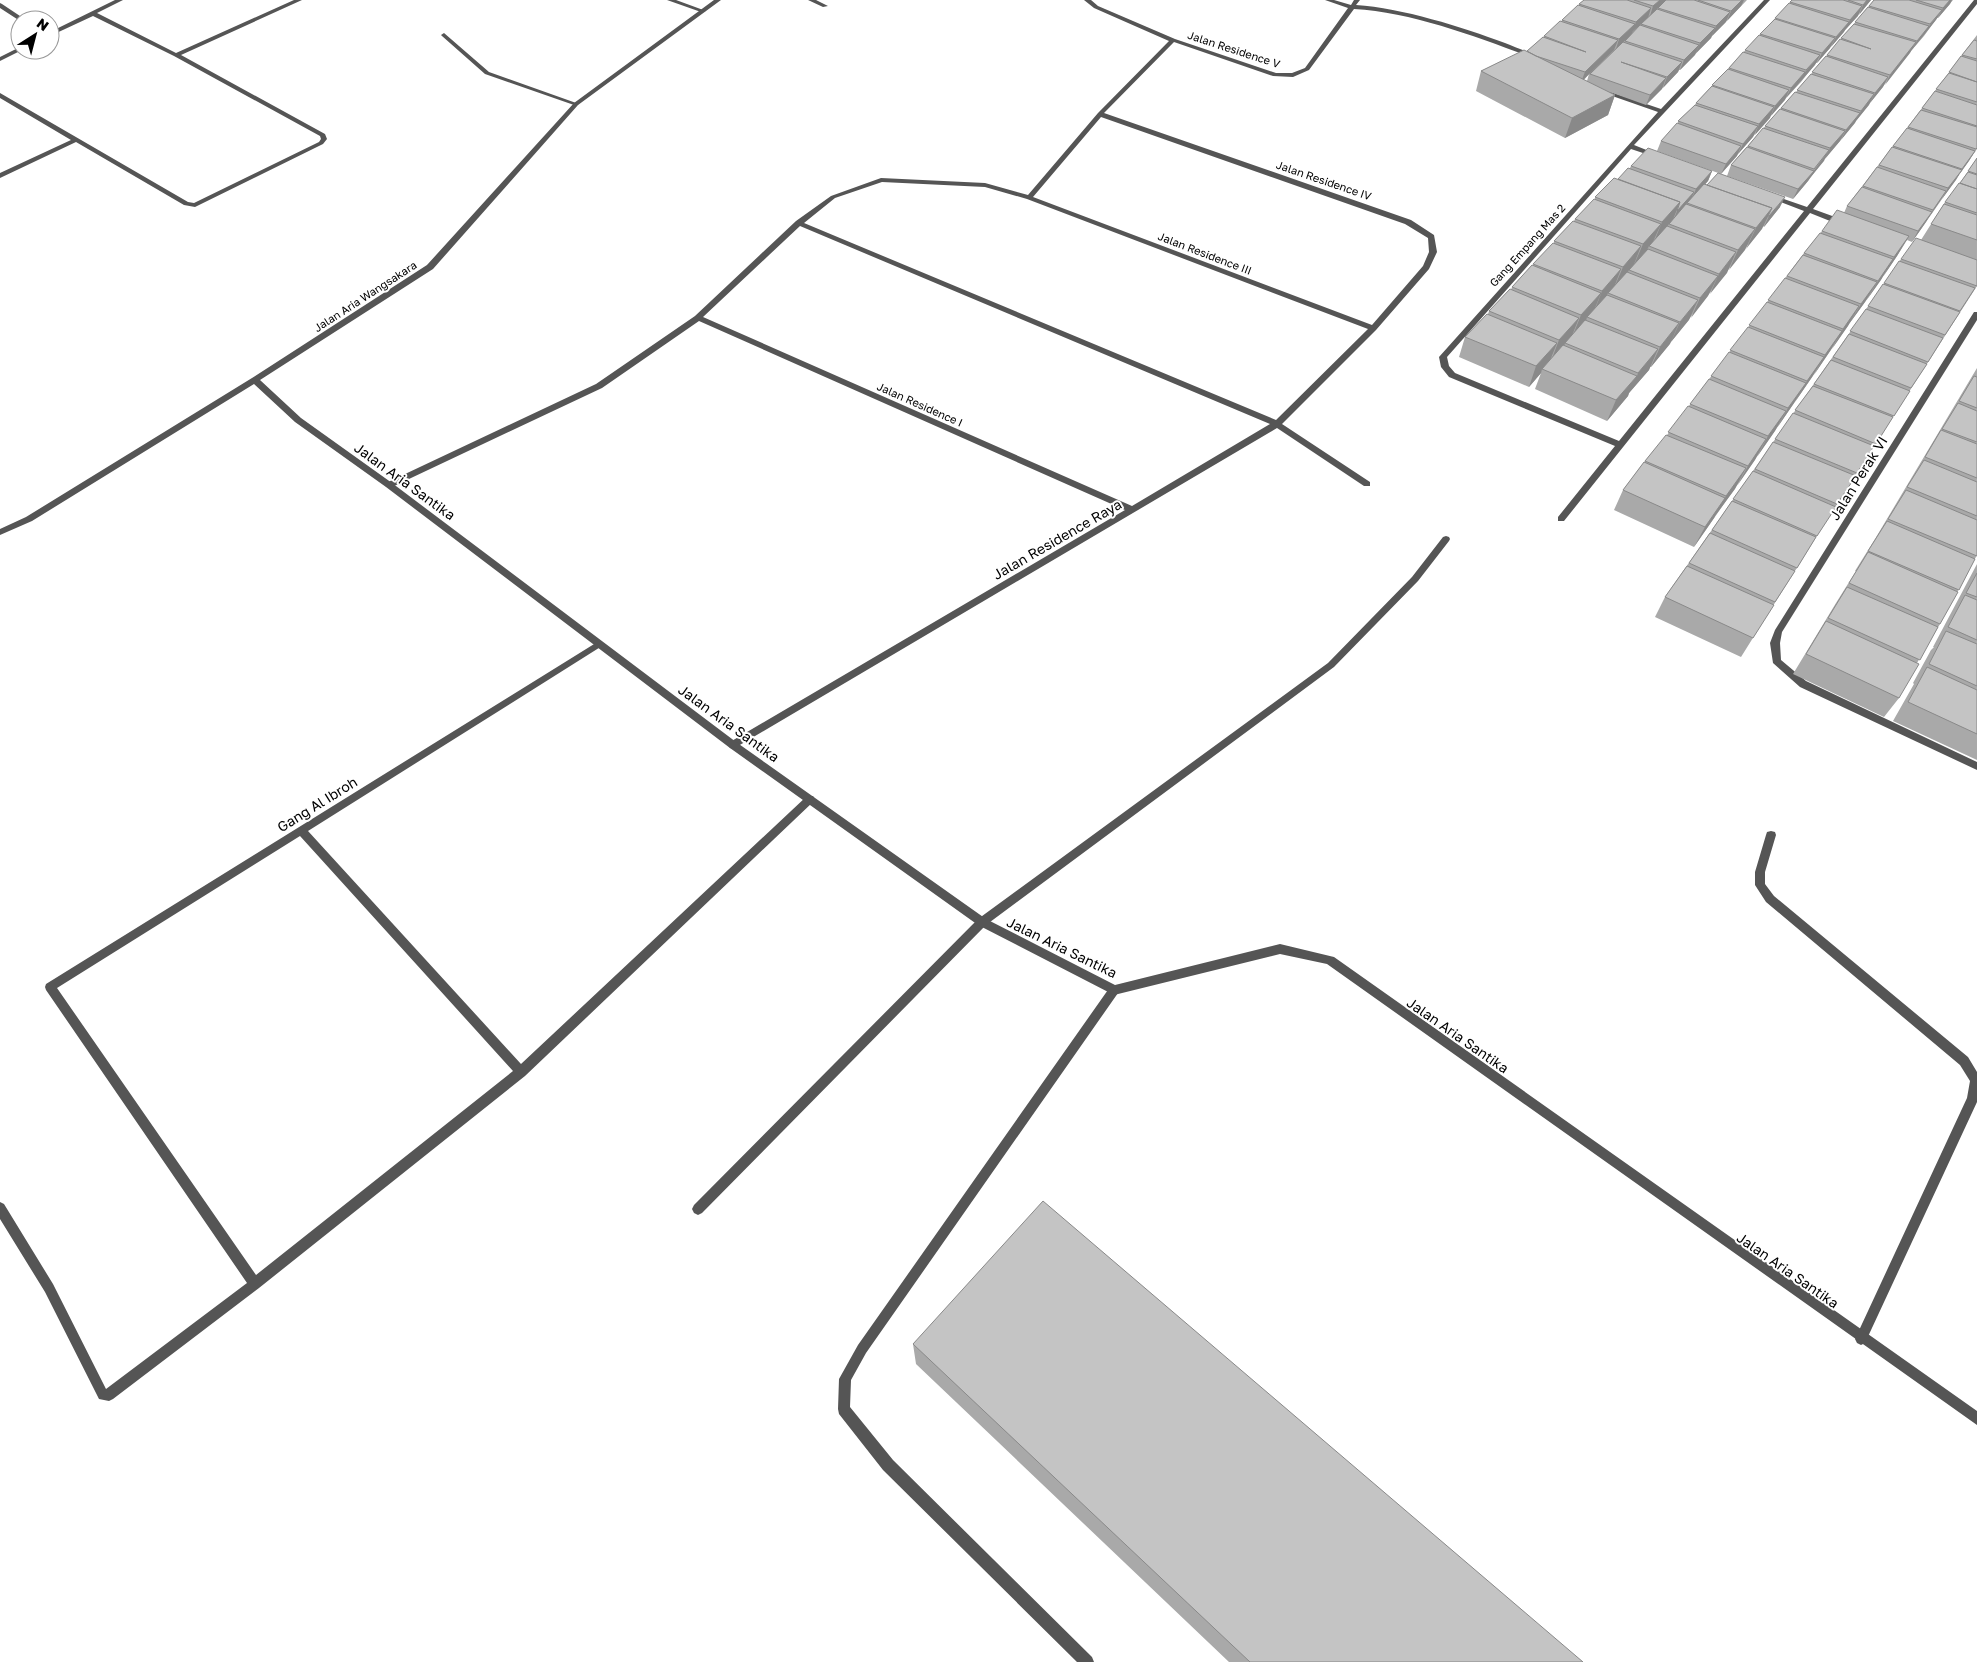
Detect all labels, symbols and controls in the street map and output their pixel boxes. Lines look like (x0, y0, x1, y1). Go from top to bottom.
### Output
north arrow (10, 10, 60, 60)
text: N (34, 14, 52, 34)
street label: Jalan Residence V (1186, 28, 1282, 70)
street label: Jalan Residence IV (1275, 158, 1374, 203)
street label: Gang Empang Mas 2 (1487, 201, 1567, 289)
street label: Jalan Residence III (1156, 229, 1254, 277)
street label: Jalan Aria Wangsakara (311, 258, 419, 334)
street label: Jalan Residence I (875, 379, 965, 429)
street label: Jalan Perak VI (1825, 433, 1891, 523)
street label: Jalan Aria Santika (351, 439, 459, 523)
street label: Jalan Residence Raya (990, 495, 1124, 583)
street label: Jalan Aria Santika (675, 681, 783, 765)
street label: Gang Al Ibroh (274, 773, 360, 835)
street label: Jalan Aria Santika (1004, 913, 1120, 981)
street label: Jalan Aria Santika (1404, 993, 1512, 1077)
street label: Jalan Aria Santika (1734, 1228, 1842, 1312)

